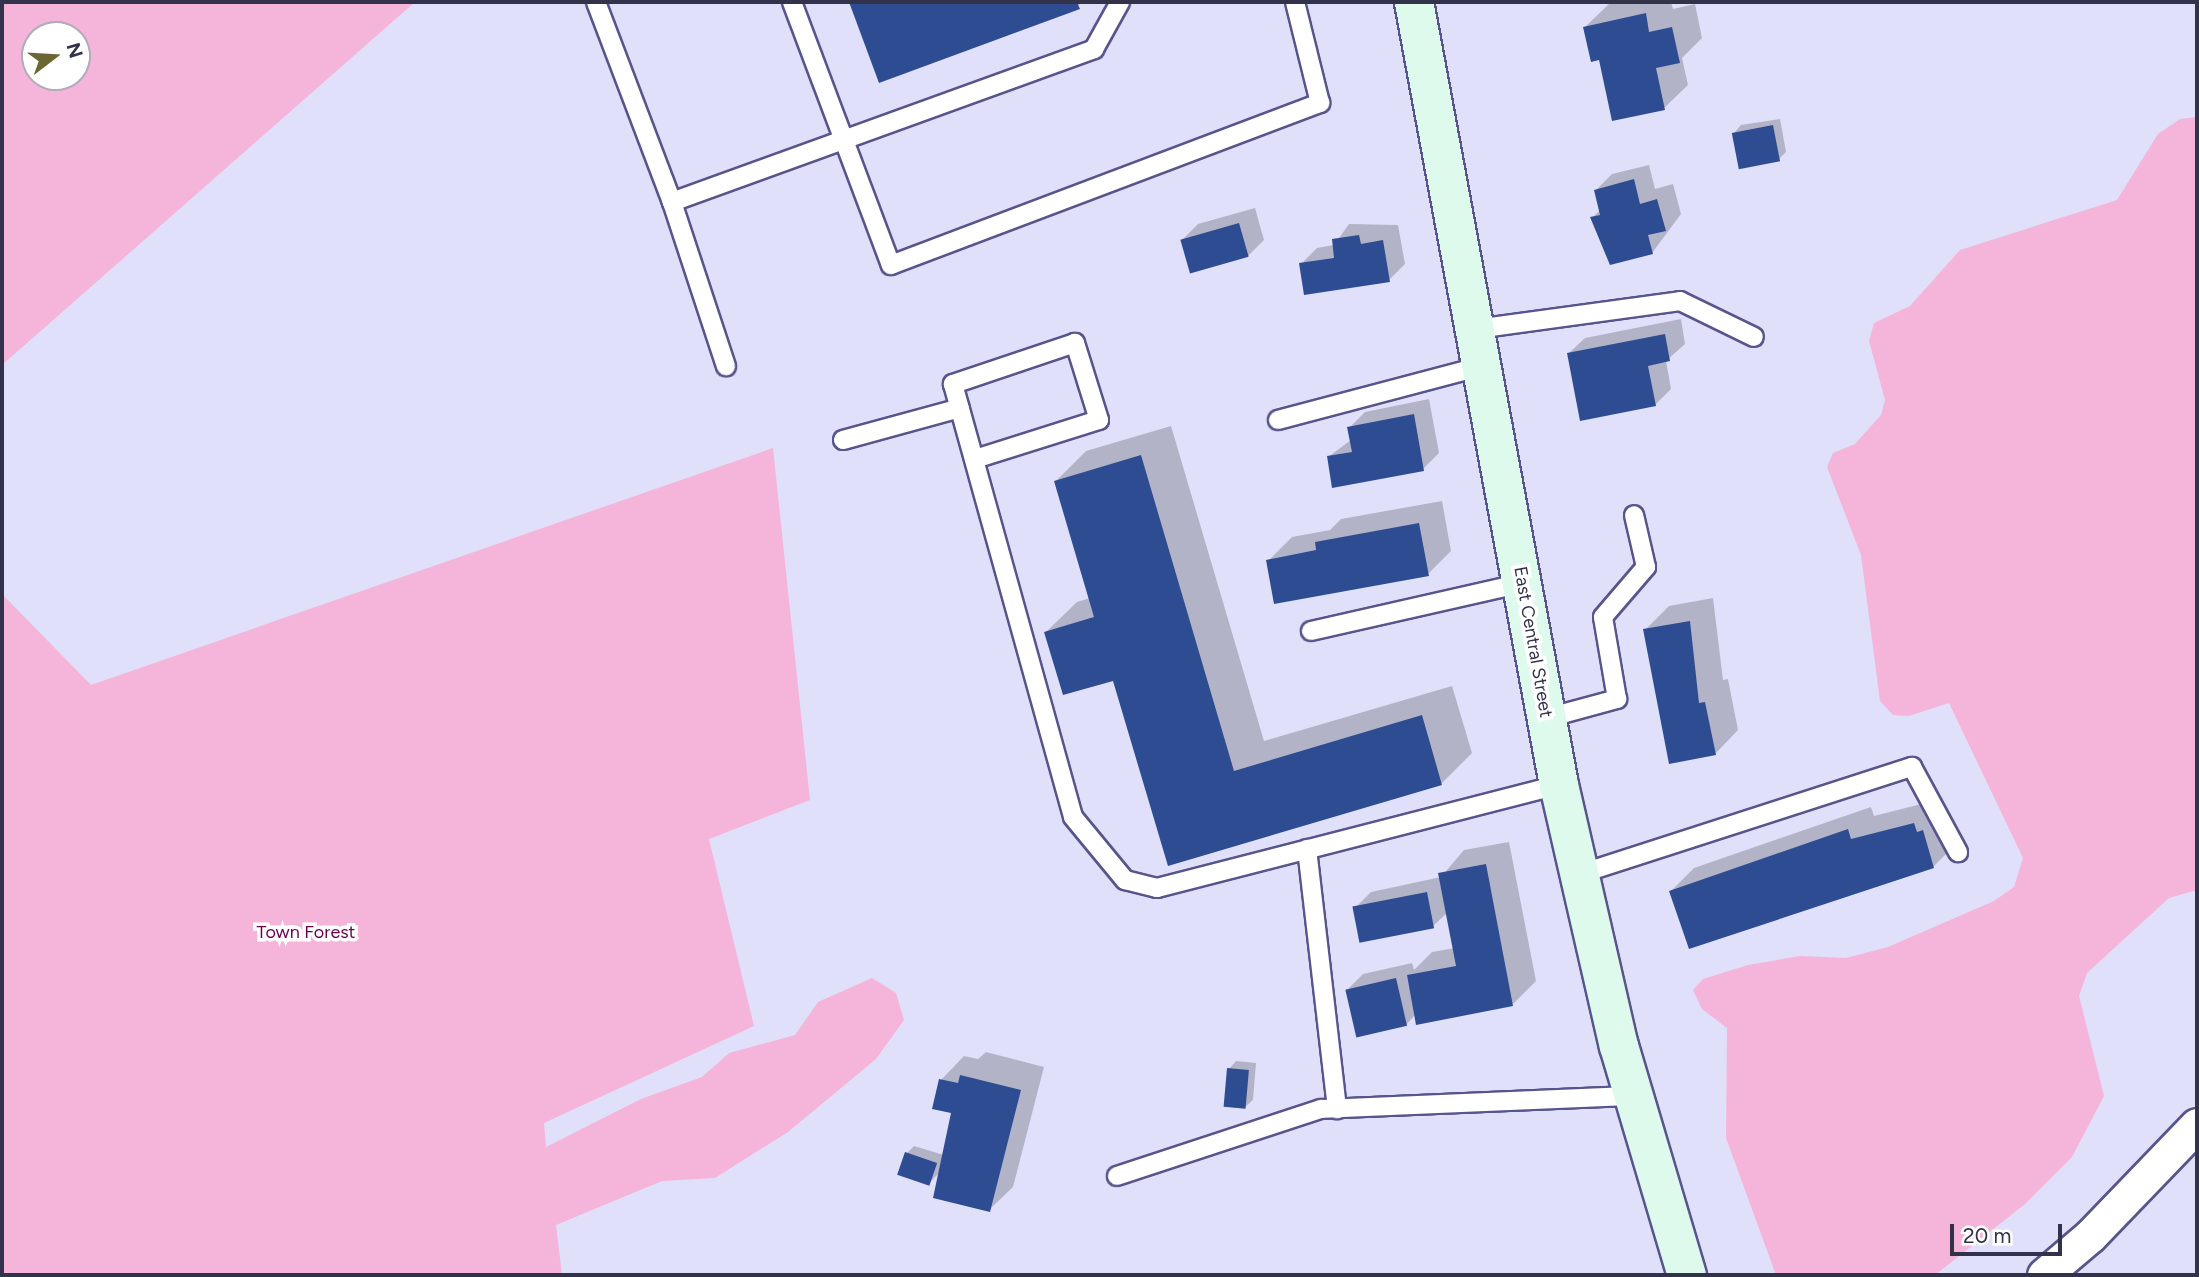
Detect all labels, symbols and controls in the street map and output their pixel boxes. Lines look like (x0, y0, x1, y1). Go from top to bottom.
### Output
north arrow (21, 21, 91, 91)
text: N (62, 40, 88, 61)
street label: East Central Street (1509, 565, 1557, 719)
park label: Town Forest (257, 921, 355, 943)
scale bar (1954, 1210, 2066, 1254)
text: 20 m (1963, 1223, 2011, 1248)

